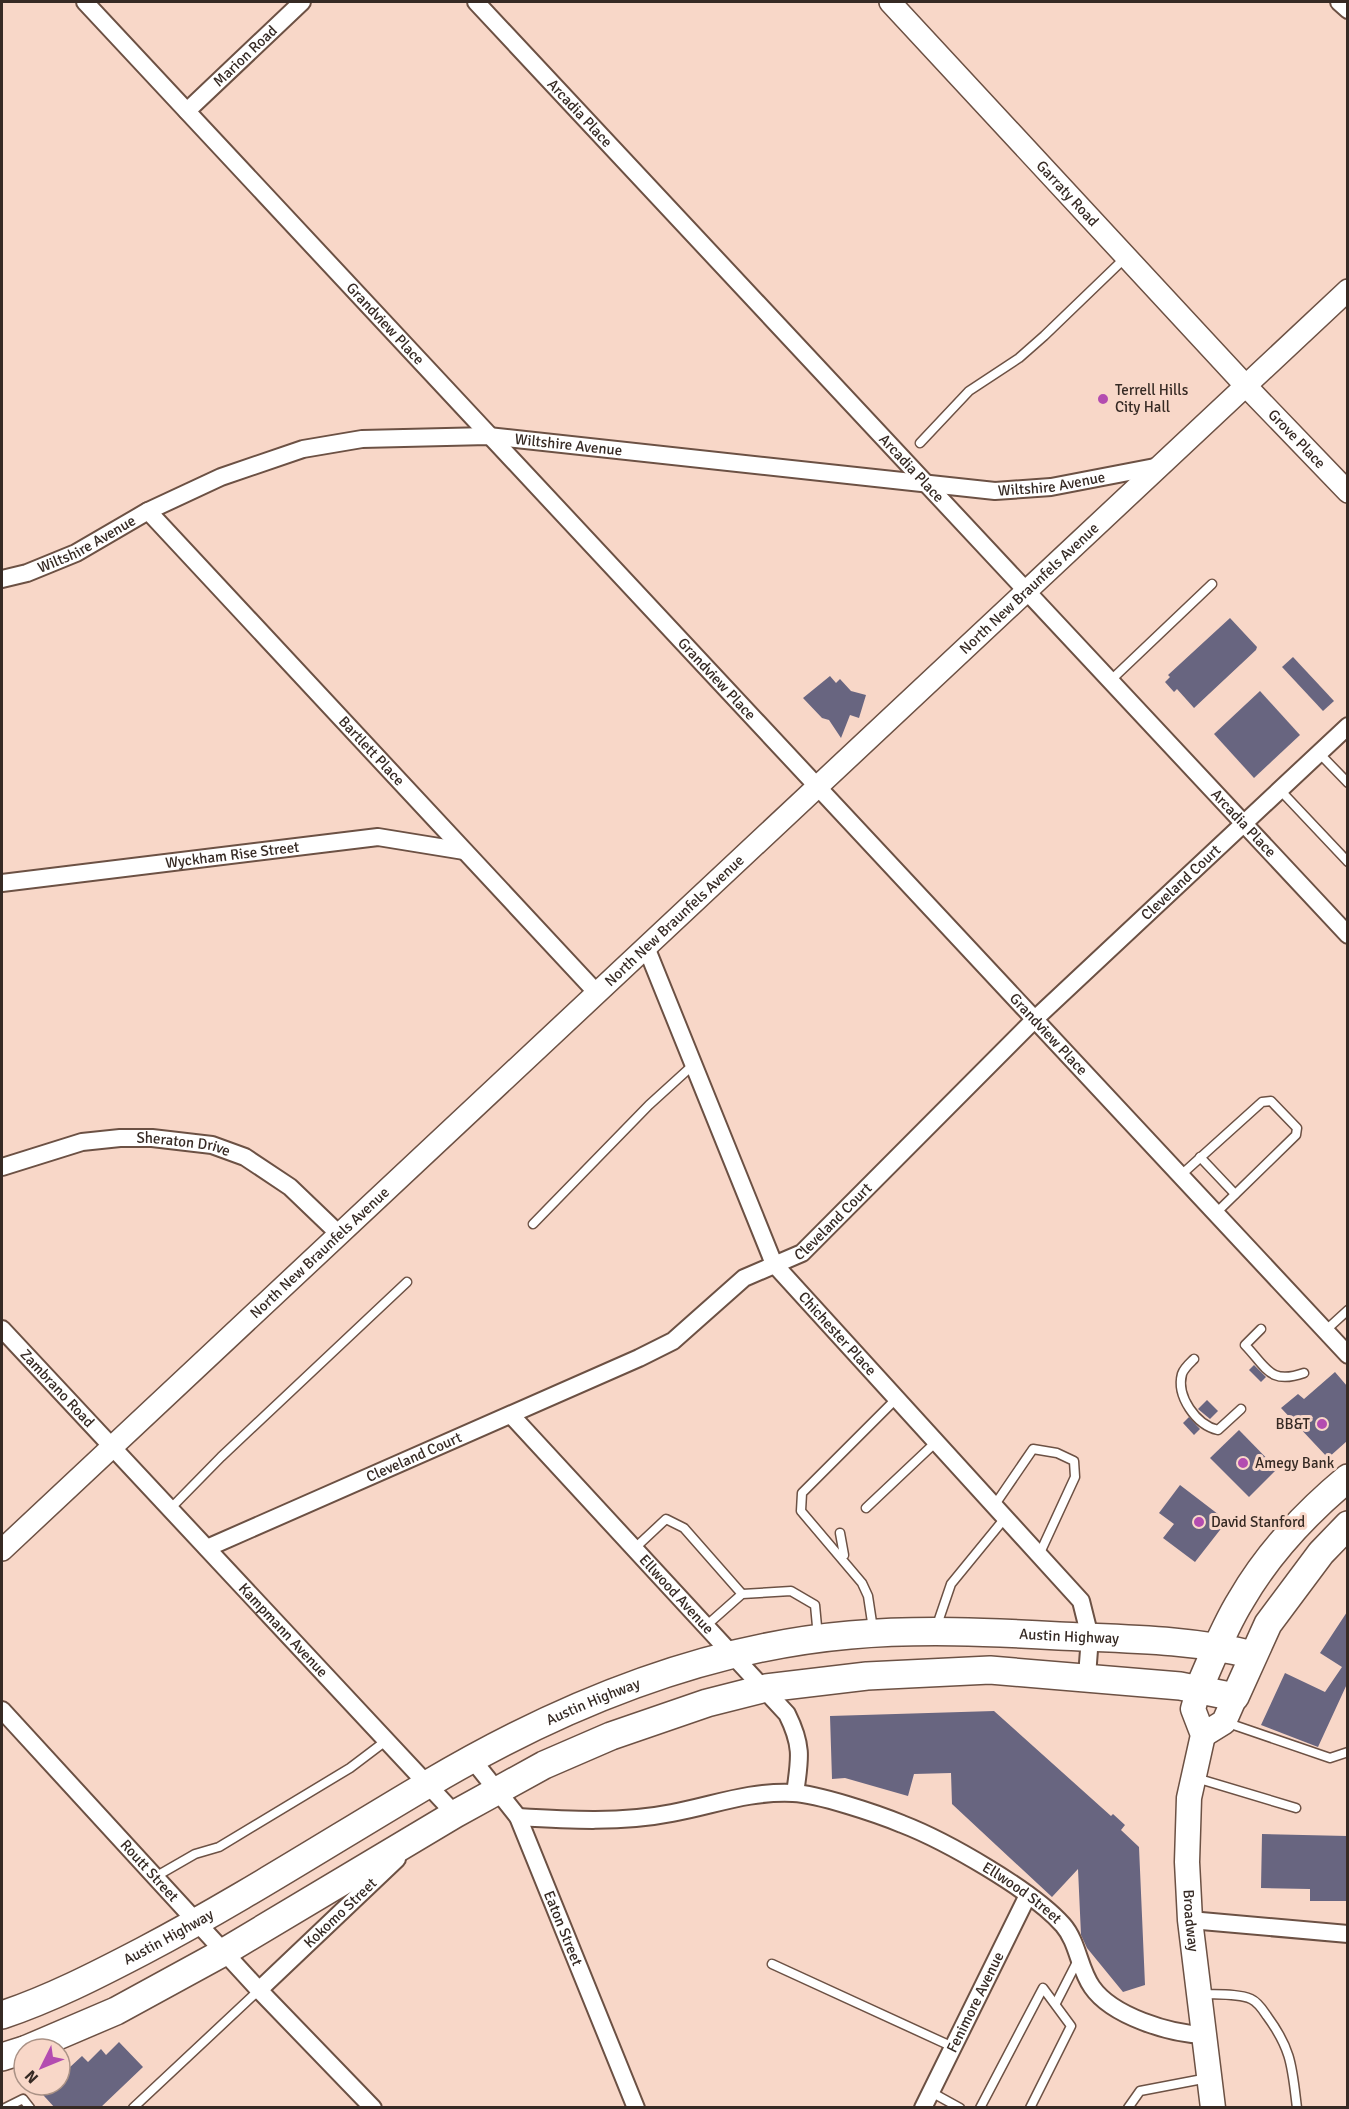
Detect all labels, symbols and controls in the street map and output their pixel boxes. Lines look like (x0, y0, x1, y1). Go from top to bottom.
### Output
street label: Marion Road (209, 22, 281, 90)
street label: Arcadia Place (544, 75, 616, 151)
street label: Garraty Road (1032, 157, 1102, 230)
street label: Grandview Place (342, 279, 428, 369)
place label: Terrell Hills City Hall (1115, 381, 1189, 416)
marker: Terrell Hills City Hall (1096, 392, 1110, 406)
street label: Grove Place (1264, 406, 1329, 472)
street label: Wiltshire Avenue (514, 430, 623, 460)
street label: Arcadia Place (875, 430, 948, 506)
street label: Wiltshire Avenue (997, 468, 1107, 500)
street label: Wiltshire Avenue (35, 511, 139, 577)
street label: North New Braunfels Avenue (956, 519, 1103, 658)
street label: Grandview Place (674, 634, 760, 724)
street label: Bartlett Place (335, 713, 408, 789)
street label: Arcadia Place (1207, 785, 1280, 861)
street label: Wyckham Rise Street (164, 838, 300, 872)
street label: Cleveland Court (1137, 841, 1224, 924)
street label: North New Braunfels Avenue (601, 851, 748, 990)
street label: Grandview Place (1006, 989, 1091, 1079)
street label: Sheraton Drive (137, 1129, 233, 1160)
street label: Cleveland Court (792, 1179, 876, 1264)
street label: North New Braunfels Avenue (246, 1183, 393, 1322)
street label: Chichester Place (795, 1288, 880, 1379)
street label: Zambrano Road (17, 1345, 98, 1431)
place label: BB&T (1276, 1415, 1311, 1433)
marker: BB&T (1315, 1417, 1329, 1431)
street label: Cleveland Court (363, 1428, 464, 1486)
place label: Amegy Bank (1255, 1454, 1335, 1472)
marker: Amegy Bank (1236, 1456, 1250, 1470)
place label: David Stanford (1211, 1513, 1305, 1531)
marker: David Stanford (1192, 1515, 1206, 1529)
street label: Ellwood Avenue (635, 1551, 718, 1638)
street label: Kampmann Avenue (235, 1579, 332, 1681)
street label: Austin Highway (1019, 1625, 1120, 1647)
street label: Austin Highway (543, 1674, 642, 1729)
street label: Routt Street (116, 1836, 182, 1905)
street label: Ellwood Street (979, 1858, 1066, 1927)
street label: Kokomo Street (300, 1874, 380, 1952)
street label: Eaton Street (540, 1888, 586, 1968)
street label: Broadway (1179, 1889, 1203, 1953)
street label: Austin Highway (120, 1905, 217, 1969)
street label: Fenimore Avenue (943, 1949, 1008, 2055)
north arrow (12, 2037, 72, 2097)
text: N (21, 2066, 43, 2087)

